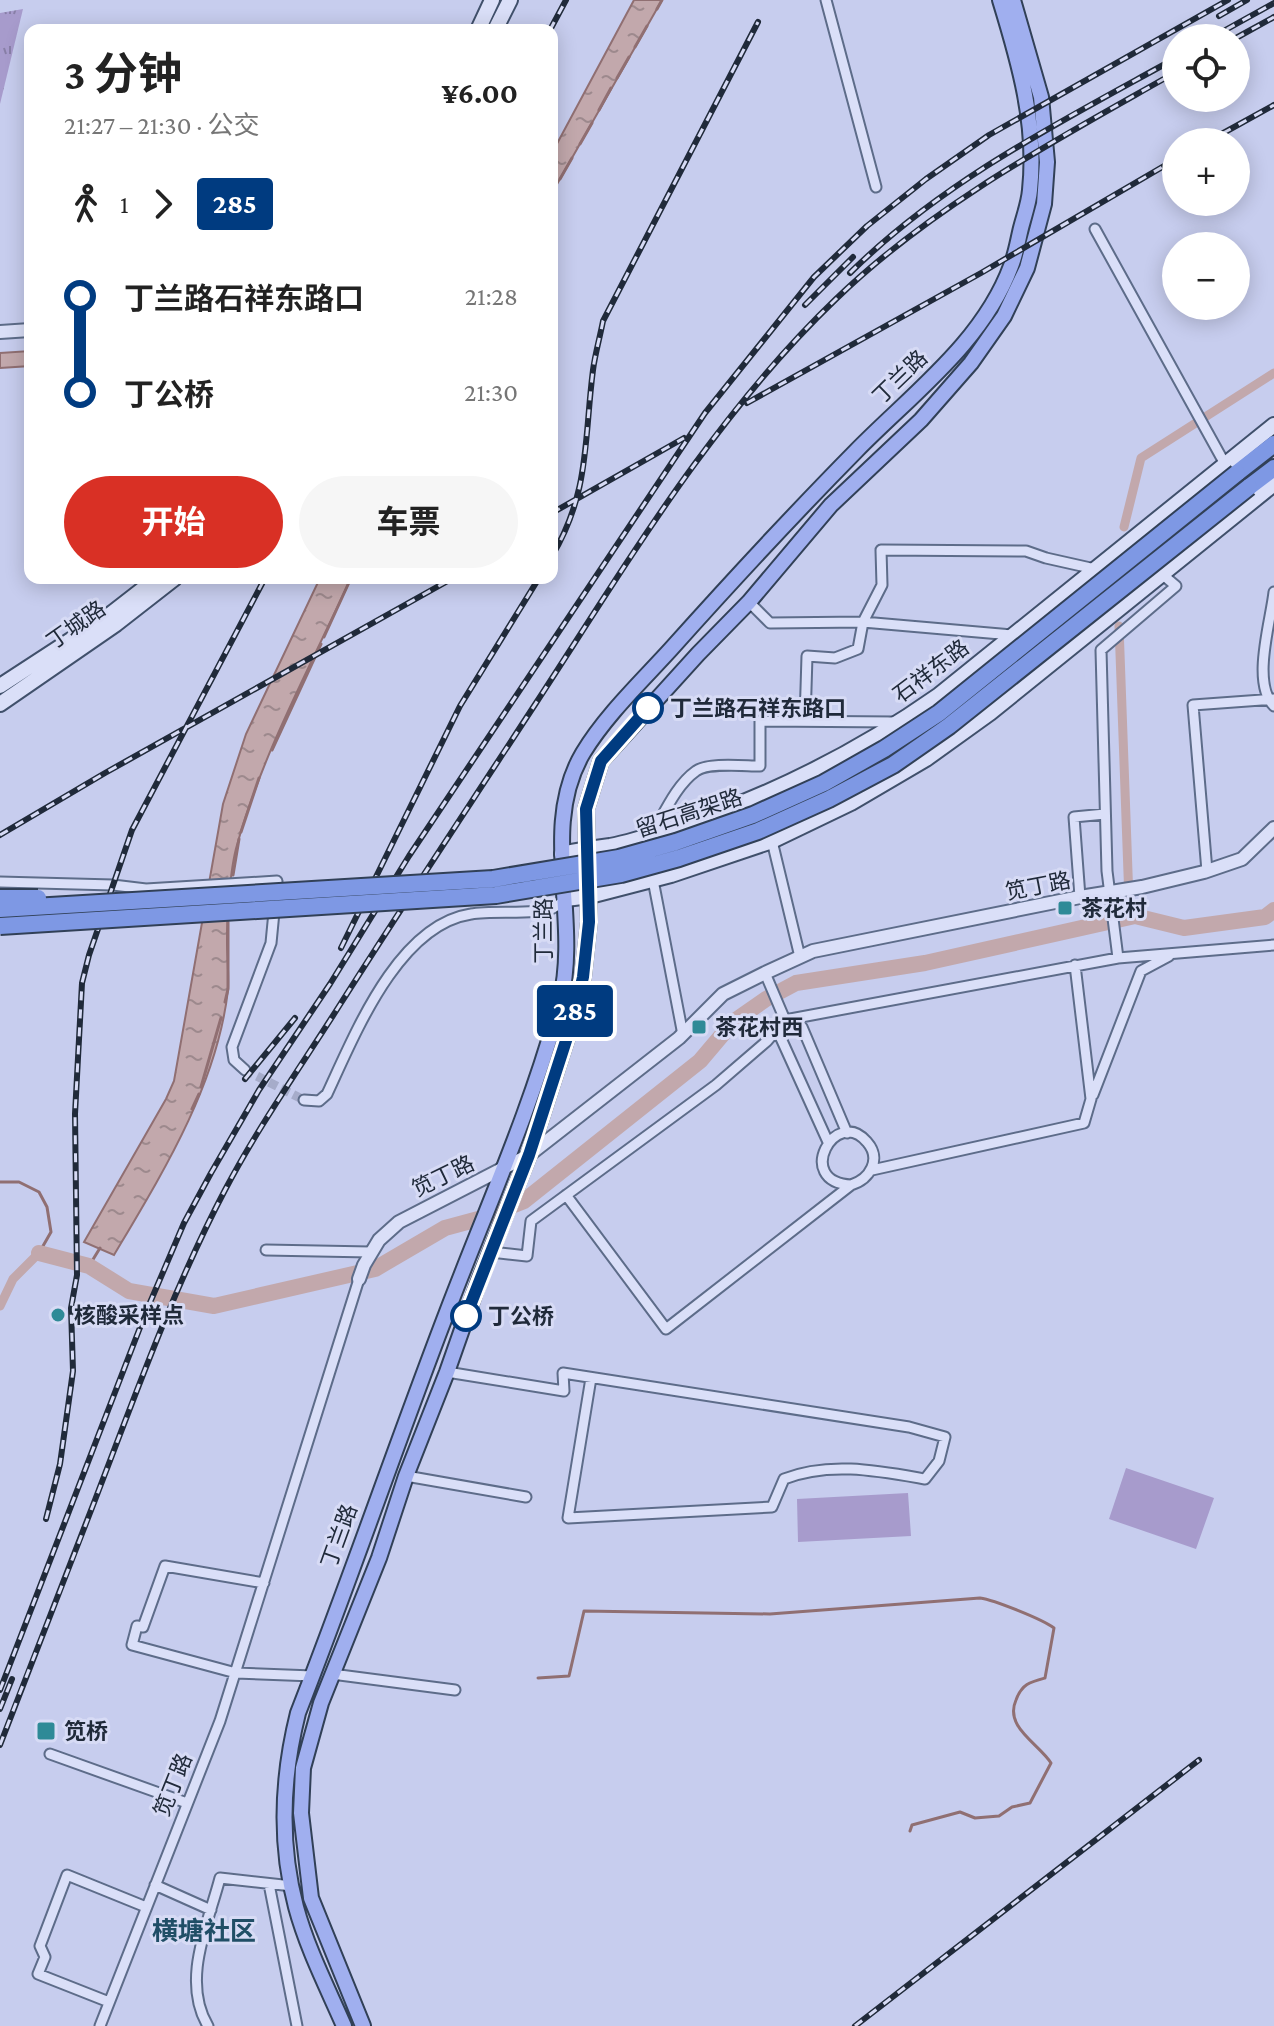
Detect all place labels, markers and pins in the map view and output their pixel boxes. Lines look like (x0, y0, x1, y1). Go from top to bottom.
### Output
marker: 丁兰路石祥东路口 (633, 693, 663, 723)
place label: 丁兰路石祥东路口 (670, 696, 846, 721)
place label: 茶花村 (1081, 896, 1147, 921)
marker: 茶花村 (1056, 899, 1074, 917)
place label: 茶花村西 (715, 1015, 803, 1040)
marker: 茶花村西 (690, 1018, 708, 1036)
marker: 丁公桥 (451, 1301, 481, 1331)
place label: 核酸采样点 (74, 1303, 184, 1328)
place label: 丁公桥 (488, 1304, 554, 1329)
marker: 核酸采样点 (49, 1306, 67, 1324)
place label: 笕桥 (64, 1719, 108, 1744)
marker: 笕桥 (35, 1720, 57, 1742)

